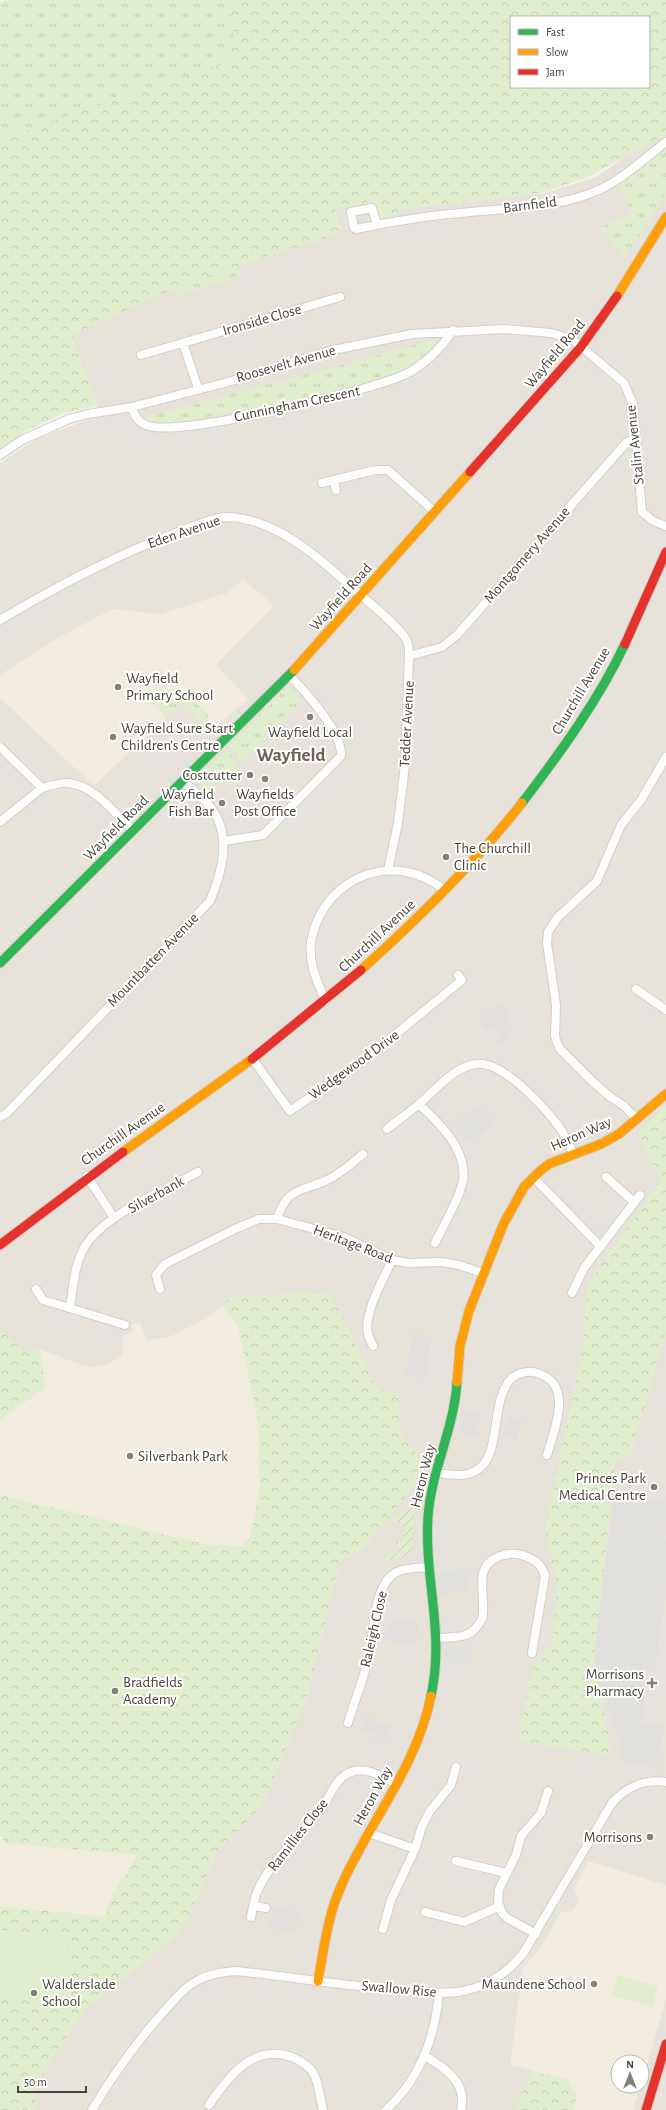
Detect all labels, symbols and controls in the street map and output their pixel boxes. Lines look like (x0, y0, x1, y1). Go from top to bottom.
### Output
legend (510, 16, 650, 88)
text: Fast (546, 26, 565, 38)
text: Slow (546, 46, 568, 58)
text: Jam (546, 66, 565, 78)
street label: Barnfield (502, 194, 558, 216)
street label: Ironside Close (221, 302, 303, 338)
street label: Wayfield Road (522, 317, 588, 391)
street label: Roosevelt Avenue (235, 343, 338, 385)
street label: Cunningham Crescent (233, 383, 361, 425)
street label: Stalin Avenue (623, 404, 647, 486)
street label: Montgomery Avenue (481, 504, 573, 606)
street label: Eden Avenue (146, 513, 222, 551)
street label: Wayfield Road (307, 560, 375, 634)
street label: Churchill Avenue (549, 645, 613, 737)
place label: Wayfield Primary School (126, 671, 214, 703)
street label: Tedder Avenue (397, 680, 417, 768)
marker: Wayfield Primary School (113, 682, 123, 692)
marker: Wayfield Local (305, 712, 315, 722)
place label: Wayfield Sure Start Children’s Centre (121, 721, 233, 753)
place label: Wayfield Local (268, 725, 352, 740)
marker: Wayfield Sure Start Children’s Centre (108, 732, 118, 742)
district label: Wayfield (257, 746, 325, 765)
place label: Costcutter (182, 768, 242, 783)
marker: Costcutter (245, 770, 255, 780)
marker: Wayfields Post Office (260, 774, 270, 784)
place label: Wayfield Fish Bar (162, 787, 214, 819)
place label: Wayfields Post Office (234, 787, 296, 819)
street label: Wayfield Road (81, 793, 151, 863)
marker: Wayfield Fish Bar (217, 798, 227, 808)
place label: The Churchill Clinic (454, 841, 531, 873)
marker: The Churchill Clinic (441, 852, 451, 862)
street label: Churchill Avenue (336, 897, 418, 975)
street label: Mountbatten Avenue (105, 910, 201, 1010)
street label: Wedgewood Drive (306, 1027, 402, 1103)
street label: Churchill Avenue (78, 1099, 168, 1168)
street label: Heron Way (548, 1114, 614, 1154)
street label: Silverbank (126, 1173, 187, 1216)
street label: Heritage Road (311, 1222, 395, 1266)
street label: Heron Way (408, 1442, 438, 1509)
place label: Silverbank Park (138, 1449, 228, 1464)
marker: Silverbank Park (125, 1451, 135, 1461)
place label: Princes Park Medical Centre (559, 1471, 646, 1503)
marker: Princes Park Medical Centre (649, 1482, 659, 1492)
street label: Raleigh Close (358, 1589, 390, 1669)
place label: Morrisons Pharmacy (586, 1667, 645, 1699)
place label: Bradfields Academy (123, 1675, 183, 1707)
marker: Morrisons Pharmacy (647, 1678, 657, 1688)
marker: Bradfields Academy (110, 1686, 120, 1696)
street label: Heron Way (351, 1763, 396, 1828)
street label: Ramillies Close (265, 1796, 331, 1874)
place label: Morrisons (584, 1830, 642, 1845)
marker: Morrisons (645, 1832, 655, 1842)
place label: Walderslade School (42, 1977, 116, 2009)
place label: Maundene School (482, 1977, 586, 1992)
street label: Swallow Rise (361, 1978, 437, 2000)
marker: Maundene School (589, 1979, 599, 1989)
marker: Walderslade School (29, 1988, 39, 1998)
north arrow (610, 2054, 650, 2094)
text: N (626, 2059, 634, 2070)
scale bar (18, 2068, 86, 2094)
text: 50 m (24, 2076, 47, 2088)

